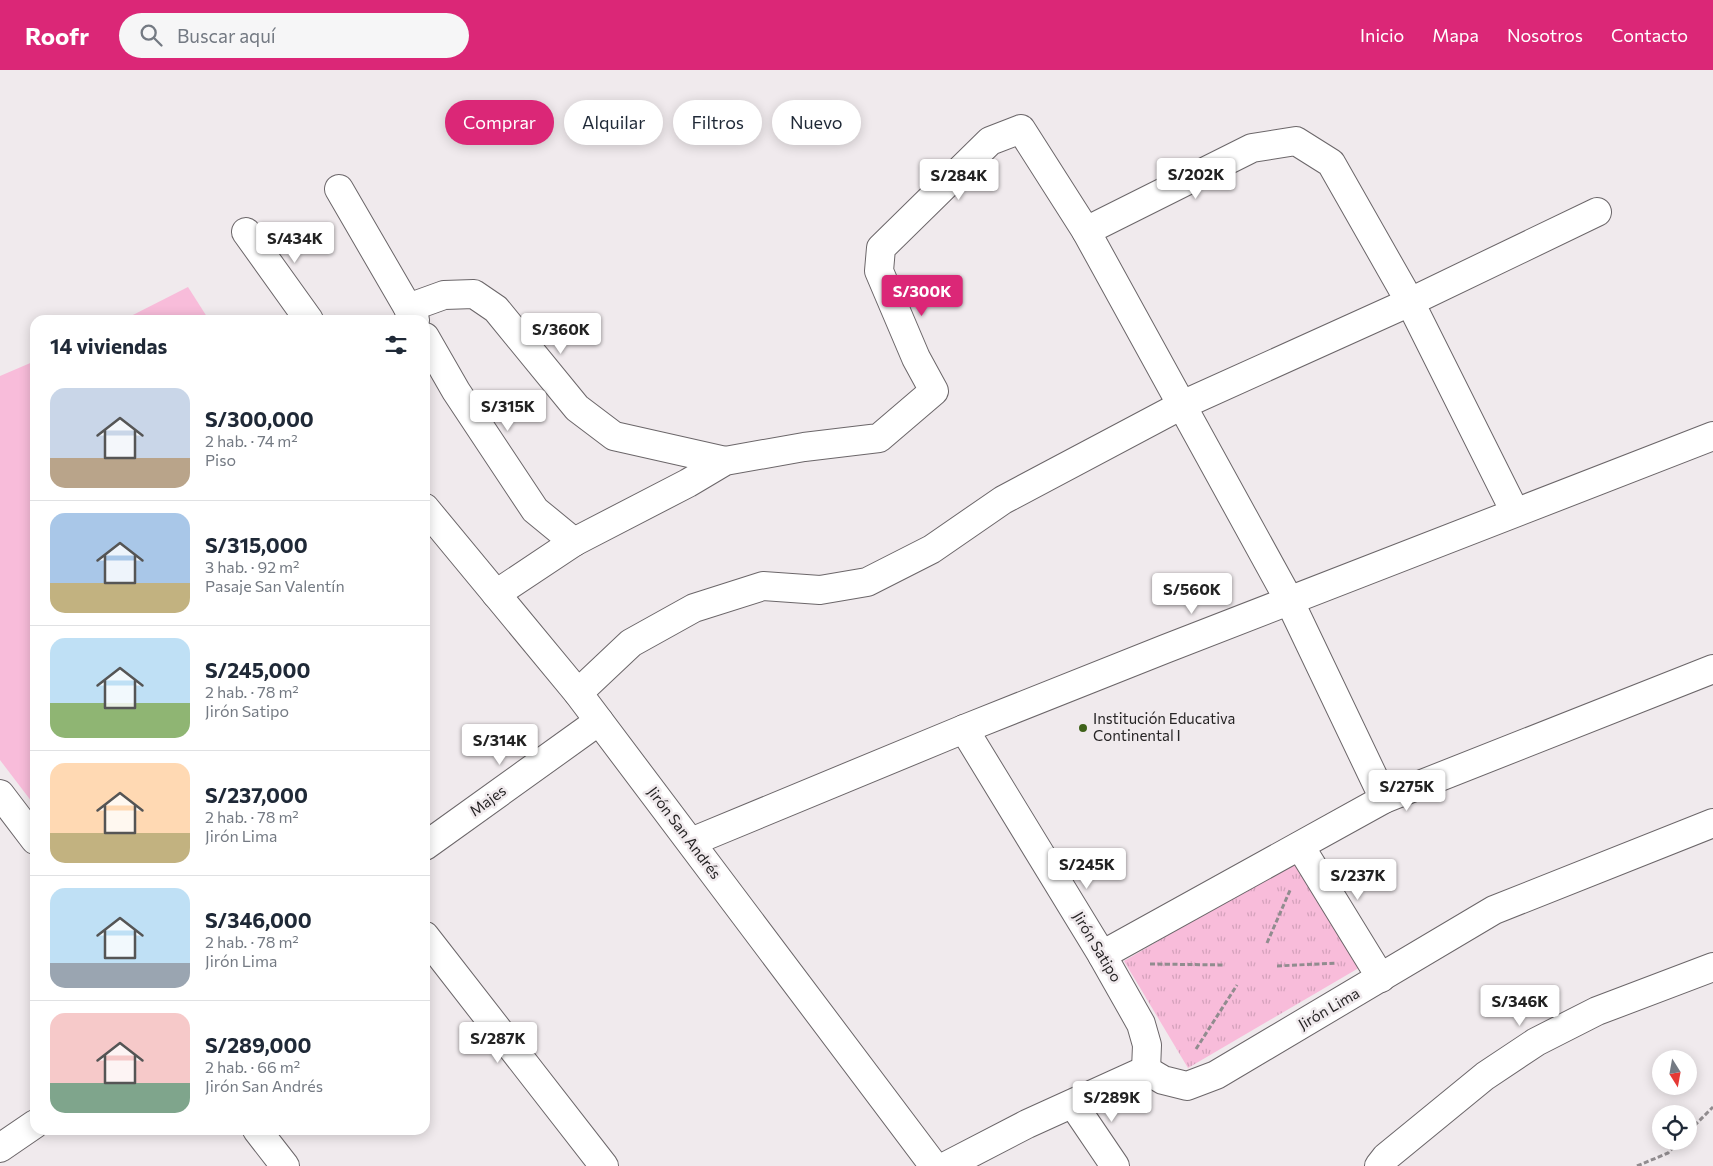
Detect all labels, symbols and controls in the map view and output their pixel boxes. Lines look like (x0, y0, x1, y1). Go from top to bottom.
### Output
search box (119, 13, 469, 58)
text: Roofr (25, 21, 89, 50)
icon: search (137, 21, 165, 49)
text: Buscar aquí (177, 24, 276, 47)
text: Inicio (1360, 24, 1404, 46)
text: Mapa (1432, 24, 1479, 46)
text: Nosotros (1507, 24, 1583, 46)
text: Contacto (1611, 24, 1688, 46)
chip: Comprar (445, 100, 554, 145)
chip: Alquilar (564, 100, 663, 145)
chip: Filtros (673, 100, 762, 145)
chip: Nuevo (772, 100, 861, 145)
pin: S/284K (918, 158, 1000, 201)
pin: S/202K (1155, 158, 1237, 200)
text: S/202K (1168, 164, 1224, 183)
text: S/284K (931, 165, 987, 184)
pin: S/434K (254, 222, 336, 264)
text: S/434K (267, 228, 323, 247)
pin: S/300K (881, 274, 963, 317)
text: S/300K (893, 281, 951, 300)
pin: S/360K (520, 312, 602, 355)
text: S/360K (532, 319, 590, 338)
icon: filters (382, 331, 410, 359)
text: 14 viviendas (50, 333, 167, 358)
pin: S/315K (467, 390, 549, 432)
text: S/315K (481, 396, 535, 415)
text: S/300,000 (205, 406, 314, 431)
icon: home (90, 408, 150, 468)
text: 2 hab. · 74 m² (205, 431, 298, 450)
text: Piso (205, 450, 236, 469)
text: S/315,000 (205, 532, 308, 557)
icon: home (90, 533, 150, 593)
text: 3 hab. · 92 m² (205, 557, 299, 576)
pin: S/560K (1151, 572, 1233, 615)
text: Pasaje San Valentín (205, 576, 345, 595)
text: S/560K (1163, 579, 1221, 598)
text: S/245,000 (205, 657, 310, 682)
icon: home (90, 658, 150, 718)
text: 2 hab. · 78 m² (205, 682, 299, 701)
text: Jirón Satipo (205, 701, 289, 720)
place label: Institución Educativa Continental I (1093, 709, 1235, 744)
marker: Institución Educativa Continental I (1077, 722, 1089, 734)
pin: S/314K (459, 724, 541, 766)
text: S/314K (473, 730, 527, 749)
pin: S/275K (1366, 770, 1448, 812)
text: S/275K (1379, 776, 1435, 795)
street label: Majes (466, 781, 509, 819)
text: S/237,000 (205, 782, 308, 807)
icon: home (90, 783, 150, 843)
street label: Jirón San Andrés (644, 783, 725, 882)
text: 2 hab. · 78 m² (205, 807, 299, 826)
text: Jirón Lima (205, 826, 277, 845)
pin: S/245K (1046, 848, 1128, 890)
text: S/245K (1059, 854, 1115, 873)
pin: S/237K (1317, 858, 1399, 901)
text: S/237K (1330, 865, 1386, 884)
text: S/346,000 (205, 907, 312, 932)
icon: home (90, 908, 150, 968)
street label: Jirón Satipo (1070, 908, 1126, 985)
text: 2 hab. · 78 m² (205, 932, 299, 951)
text: Jirón Lima (205, 951, 277, 970)
street label: Jirón Lima (1295, 983, 1362, 1033)
pin: S/346K (1479, 984, 1561, 1027)
text: S/346K (1491, 991, 1549, 1010)
pin: S/287K (457, 1022, 539, 1064)
text: S/287K (470, 1028, 526, 1047)
text: S/289,000 (205, 1032, 311, 1057)
icon: home (90, 1033, 150, 1093)
north arrow (1652, 1050, 1698, 1095)
map controls (1652, 1050, 1697, 1150)
text: 2 hab. · 66 m² (205, 1057, 300, 1076)
text: Jirón San Andrés (205, 1076, 323, 1095)
pin: S/289K (1071, 1080, 1153, 1123)
text: S/289K (1084, 1087, 1140, 1106)
button: locate (1652, 1105, 1697, 1150)

